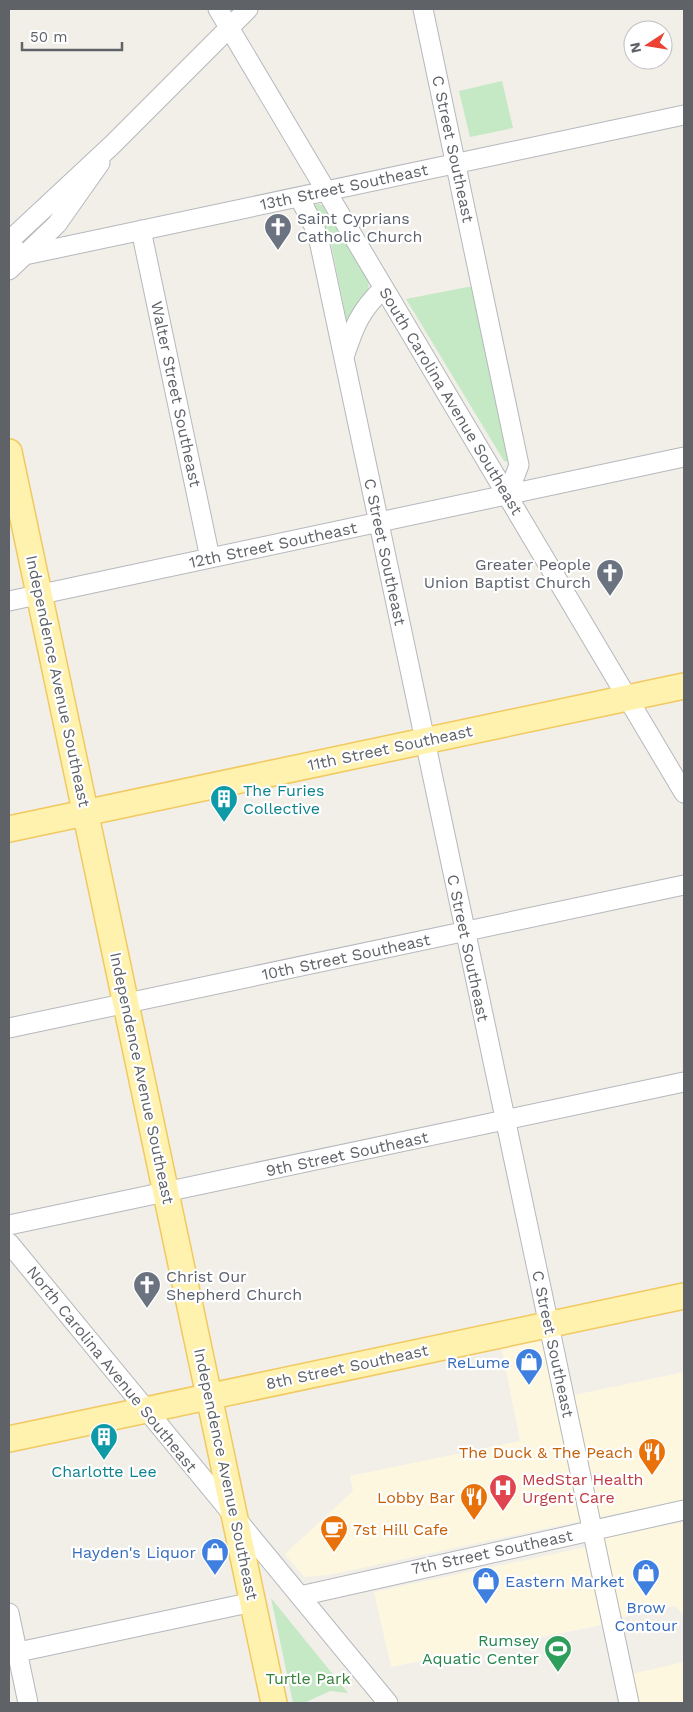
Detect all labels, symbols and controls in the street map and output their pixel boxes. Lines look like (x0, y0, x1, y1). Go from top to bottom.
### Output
scale bar (22, 20, 122, 52)
north arrow (623, 20, 673, 70)
text: 50 m (30, 28, 67, 46)
text: N (626, 41, 644, 54)
street label: C Street Southeast (428, 74, 478, 225)
street label: 13th Street Southeast (258, 160, 430, 214)
place label: Saint Cyprians Catholic Church (297, 209, 422, 246)
church icon: Saint Cyprians Catholic Church (263, 212, 293, 251)
street label: South Carolina Avenue Southeast (375, 284, 527, 518)
street label: Walter Street Southeast (147, 299, 205, 489)
street label: C Street Southeast (360, 477, 410, 628)
street label: 12th Street Southeast (187, 518, 359, 572)
street label: Independence Avenue Southeast (22, 553, 94, 809)
place label: Greater People Union Baptist Church (424, 555, 591, 592)
church icon: Greater People Union Baptist Church (595, 558, 625, 597)
street label: 11th Street Southeast (306, 721, 474, 775)
place label: The Furies Collective (243, 781, 324, 818)
building icon: The Furies Collective (209, 784, 239, 823)
street label: C Street Southeast (443, 873, 493, 1024)
street label: 10th Street Southeast (260, 930, 432, 984)
street label: Independence Avenue Southeast (106, 950, 178, 1206)
street label: 9th Street Southeast (264, 1127, 430, 1180)
street label: North Carolina Avenue Southeast (23, 1262, 201, 1476)
place label: Christ Our Shepherd Church (166, 1267, 302, 1304)
street label: C Street Southeast (528, 1269, 578, 1420)
church icon: Christ Our Shepherd Church (132, 1270, 162, 1309)
street label: 8th Street Southeast (264, 1340, 430, 1393)
street label: Independence Avenue Southeast (190, 1346, 262, 1602)
shop icon: ReLume (514, 1347, 544, 1386)
place label: ReLume (447, 1353, 510, 1372)
building icon: Charlotte Lee (89, 1422, 119, 1461)
restaurant icon: The Duck & The Peach (637, 1437, 667, 1476)
place label: The Duck & The Peach (459, 1443, 633, 1462)
place label: Charlotte Lee (51, 1462, 157, 1481)
place label: MedStar Health Urgent Care (522, 1470, 644, 1507)
hospital icon: MedStar Health Urgent Care (488, 1473, 518, 1512)
restaurant icon: Lobby Bar (459, 1482, 489, 1521)
place label: Lobby Bar (377, 1488, 455, 1507)
cafe icon: 7st Hill Cafe (319, 1514, 349, 1553)
place label: 7st Hill Cafe (353, 1520, 448, 1539)
street label: 7th Street Southeast (410, 1526, 575, 1578)
shop icon: Hayden's Liquor (200, 1537, 230, 1576)
place label: Hayden's Liquor (71, 1543, 196, 1562)
shop icon: Brow Contour (631, 1558, 661, 1597)
shop icon: Eastern Market (471, 1566, 501, 1605)
place label: Eastern Market (505, 1572, 624, 1591)
place label: Brow Contour (614, 1598, 678, 1635)
place label: Rumsey Aquatic Center (422, 1631, 540, 1668)
sports icon: Rumsey Aquatic Center (543, 1634, 573, 1673)
park label: Turtle Park (265, 1669, 351, 1688)

